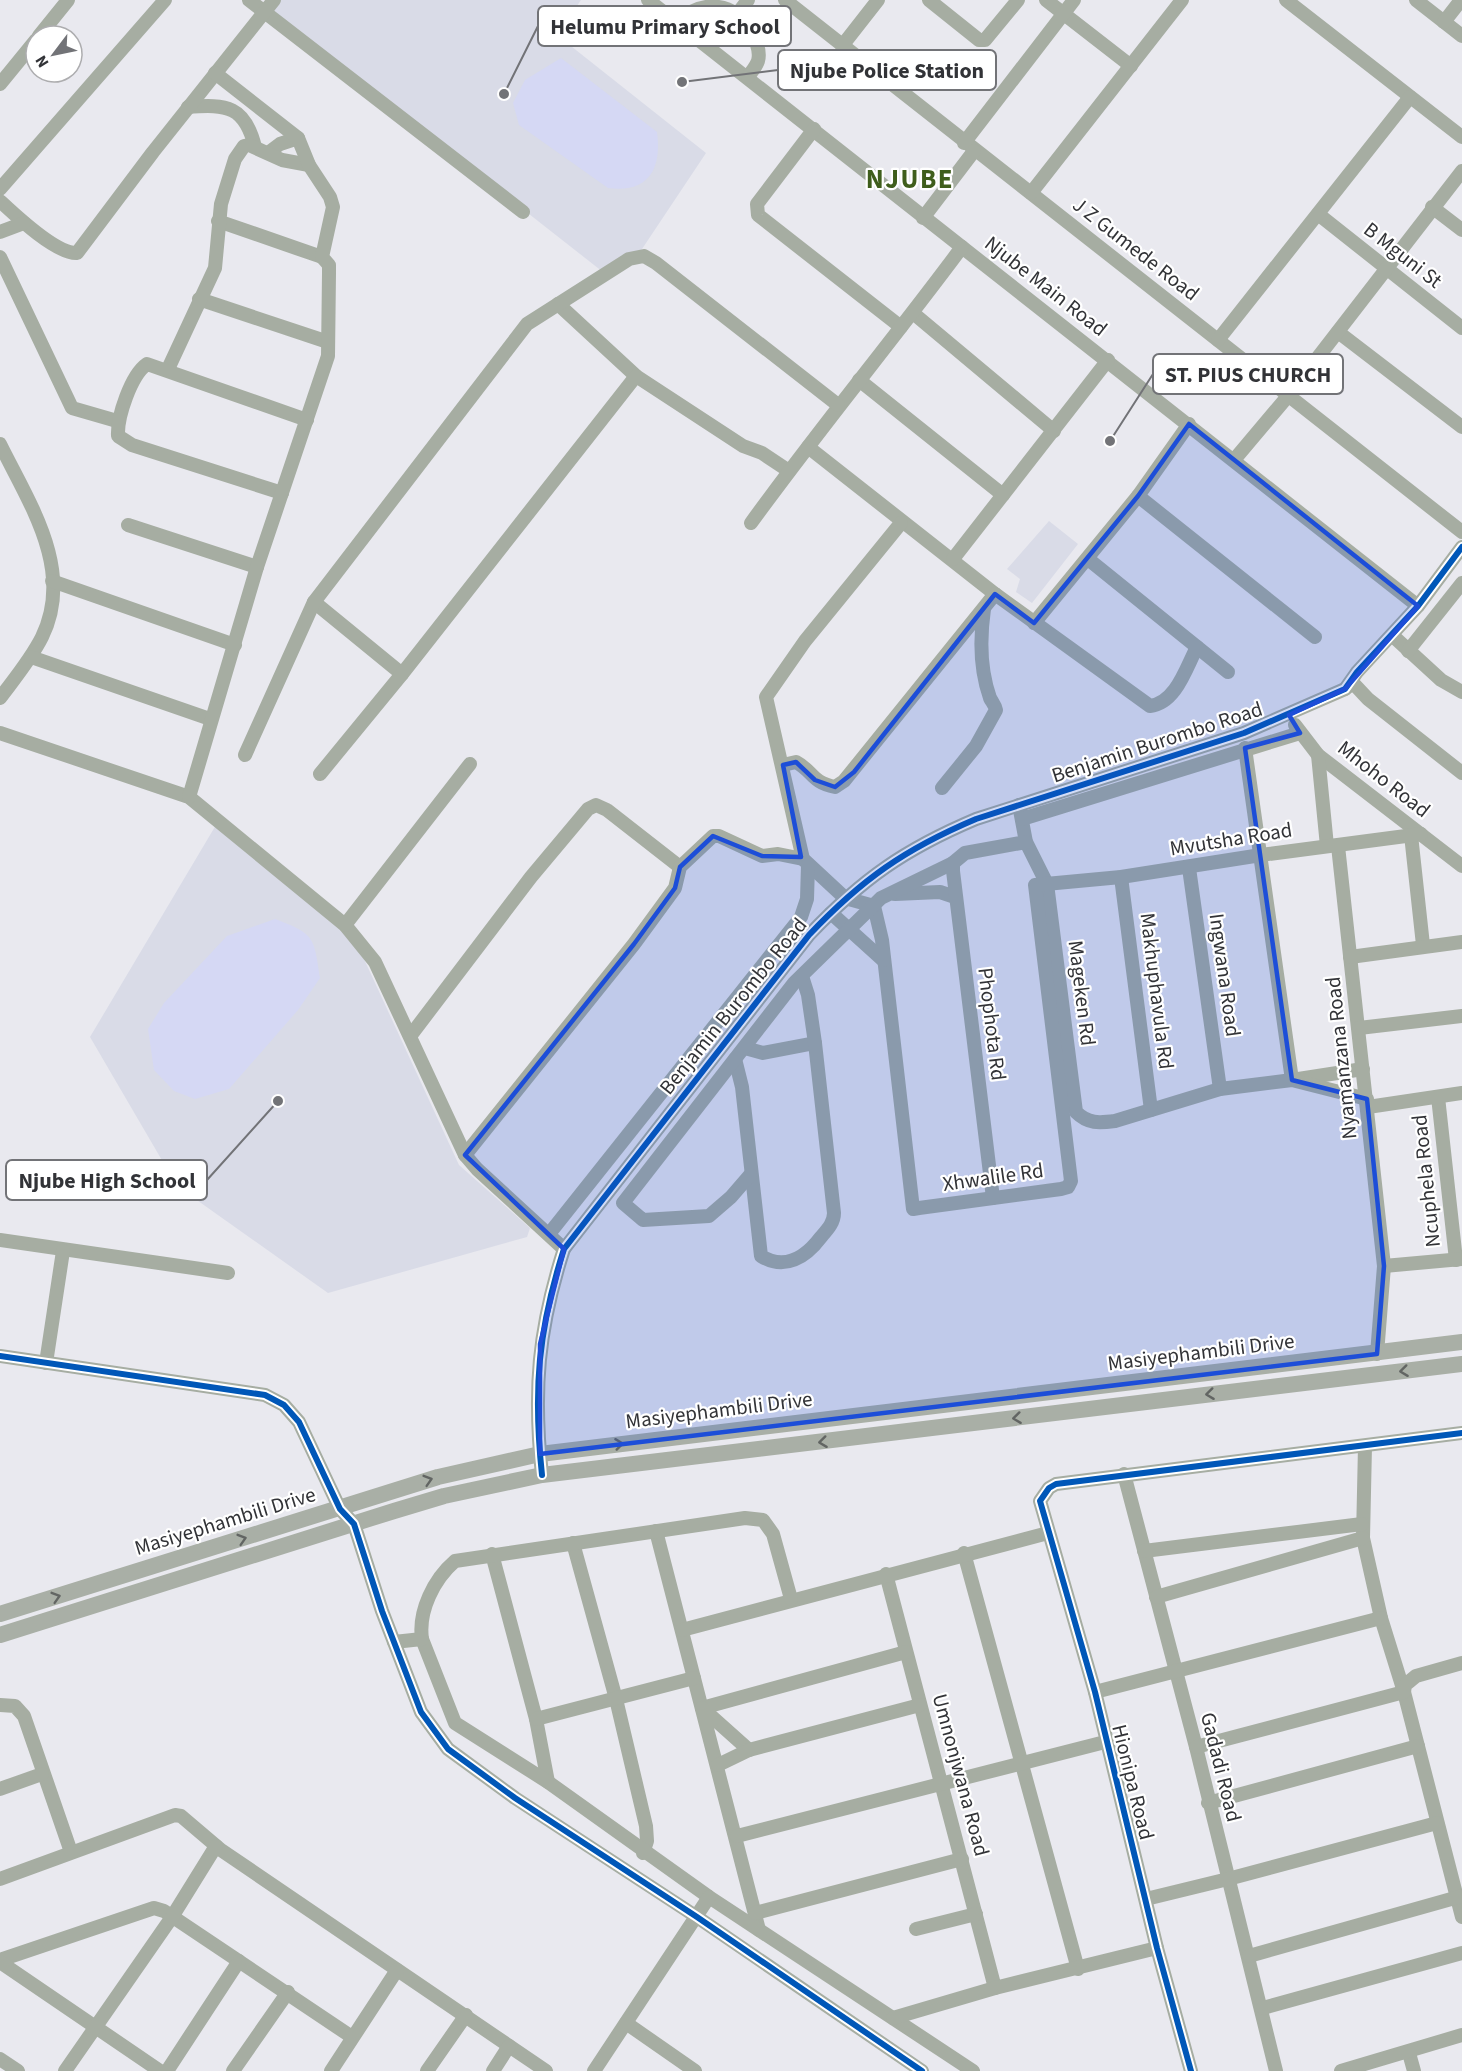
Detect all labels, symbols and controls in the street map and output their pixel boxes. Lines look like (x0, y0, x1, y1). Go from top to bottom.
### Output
callout: Helumu Primary School (538, 6, 791, 46)
text: Helumu Primary School (550, 11, 781, 43)
north arrow (24, 24, 84, 84)
callout: Njube Police Station (778, 50, 996, 90)
text: N (30, 51, 54, 72)
text: Njube Police Station (790, 55, 984, 87)
district label: NJUBE (866, 160, 954, 199)
street label: J Z Gumede Road (1066, 190, 1206, 308)
street label: B Mguni St (1357, 215, 1449, 295)
street label: Njube Main Road (978, 229, 1114, 343)
callout: ST. PIUS CHURCH (1153, 354, 1343, 394)
text: ST. PIUS CHURCH (1165, 359, 1331, 391)
street label: Benjamin Burombo Road (1048, 694, 1266, 790)
street label: Mhoho Road (1331, 733, 1437, 825)
street label: Mvutsha Road (1168, 815, 1294, 863)
street label: Benjamin Burombo Road (652, 911, 814, 1101)
street label: Makhuphavula Rd (1133, 911, 1181, 1071)
street label: Ingwana Road (1201, 911, 1249, 1039)
street label: Mageken Rd (1061, 939, 1103, 1047)
street label: Phophota Rd (970, 966, 1014, 1082)
street label: Nyamanzana Road (1318, 975, 1364, 1141)
street label: Ncuphela Road (1404, 1113, 1448, 1249)
street label: Xhwalile Rd (941, 1155, 1045, 1199)
callout: Njube High School (6, 1160, 207, 1200)
text: Njube High School (18, 1165, 196, 1197)
street label: Masiyephambili Drive (1106, 1326, 1296, 1378)
one-way arrow (1399, 1364, 1408, 1377)
street label: Masiyephambili Drive (624, 1384, 814, 1436)
one-way arrow (1206, 1387, 1215, 1400)
one-way arrow (1012, 1411, 1021, 1424)
one-way arrow (819, 1435, 828, 1448)
one-way arrow (615, 1438, 624, 1451)
one-way arrow (422, 1475, 433, 1487)
street label: Masiyephambili Drive (131, 1479, 319, 1563)
one-way arrow (236, 1534, 247, 1546)
one-way arrow (50, 1592, 61, 1604)
street label: Umnonjwana Road (925, 1690, 997, 1860)
street label: Gadadi Road (1193, 1709, 1249, 1825)
street label: Hionipa Road (1104, 1721, 1162, 1843)

